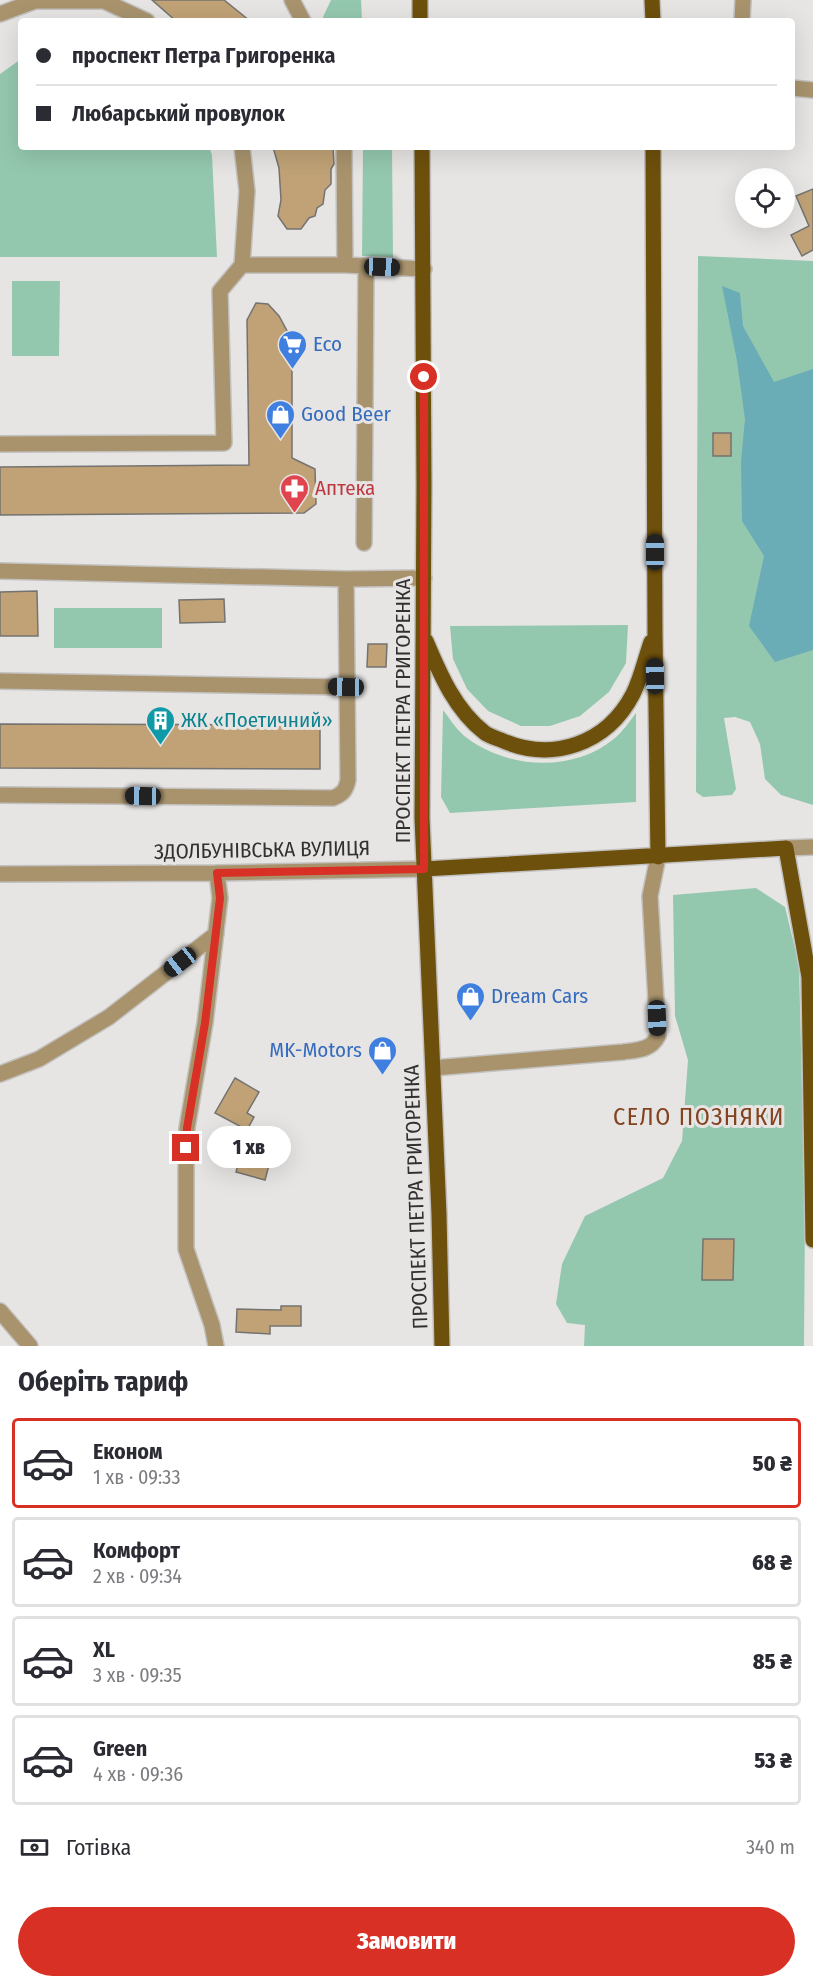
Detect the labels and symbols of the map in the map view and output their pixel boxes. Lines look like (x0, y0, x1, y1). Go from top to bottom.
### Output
car (364, 257, 400, 277)
supermarket icon: Eco (276, 328, 308, 370)
place label: Eco (313, 331, 342, 357)
route start (410, 363, 437, 390)
shop icon: Good Beer (264, 398, 296, 440)
place label: Good Beer (301, 401, 392, 427)
pharmacy icon: Аптека (278, 472, 310, 514)
place label: Аптека (315, 475, 375, 501)
car (646, 534, 664, 570)
street label: ПРОСПЕКТ ПЕТРА ГРИГОРЕНКА (390, 579, 416, 843)
car (646, 658, 664, 694)
car (328, 678, 364, 696)
building icon: ЖК «Поетичний» (144, 704, 176, 746)
place label: ЖК «Поетичний» (181, 707, 333, 733)
car (125, 787, 161, 805)
street label: ЗДОЛБУНІВСЬКА ВУЛИЦЯ (154, 835, 370, 865)
car (160, 944, 200, 980)
shop icon: Dream Cars (454, 980, 486, 1022)
place label: Dream Cars (491, 983, 588, 1009)
car (647, 1000, 667, 1036)
shop icon: MK-Motors (367, 1034, 399, 1076)
place label: MK-Motors (269, 1037, 362, 1063)
street label: ПРОСПЕКТ ПЕТРА ГРИГОРЕНКА (398, 1064, 434, 1330)
district label: СЕЛО ПОЗНЯКИ (613, 1103, 785, 1131)
callout: 1 хв (207, 1127, 291, 1169)
route end (172, 1134, 199, 1161)

